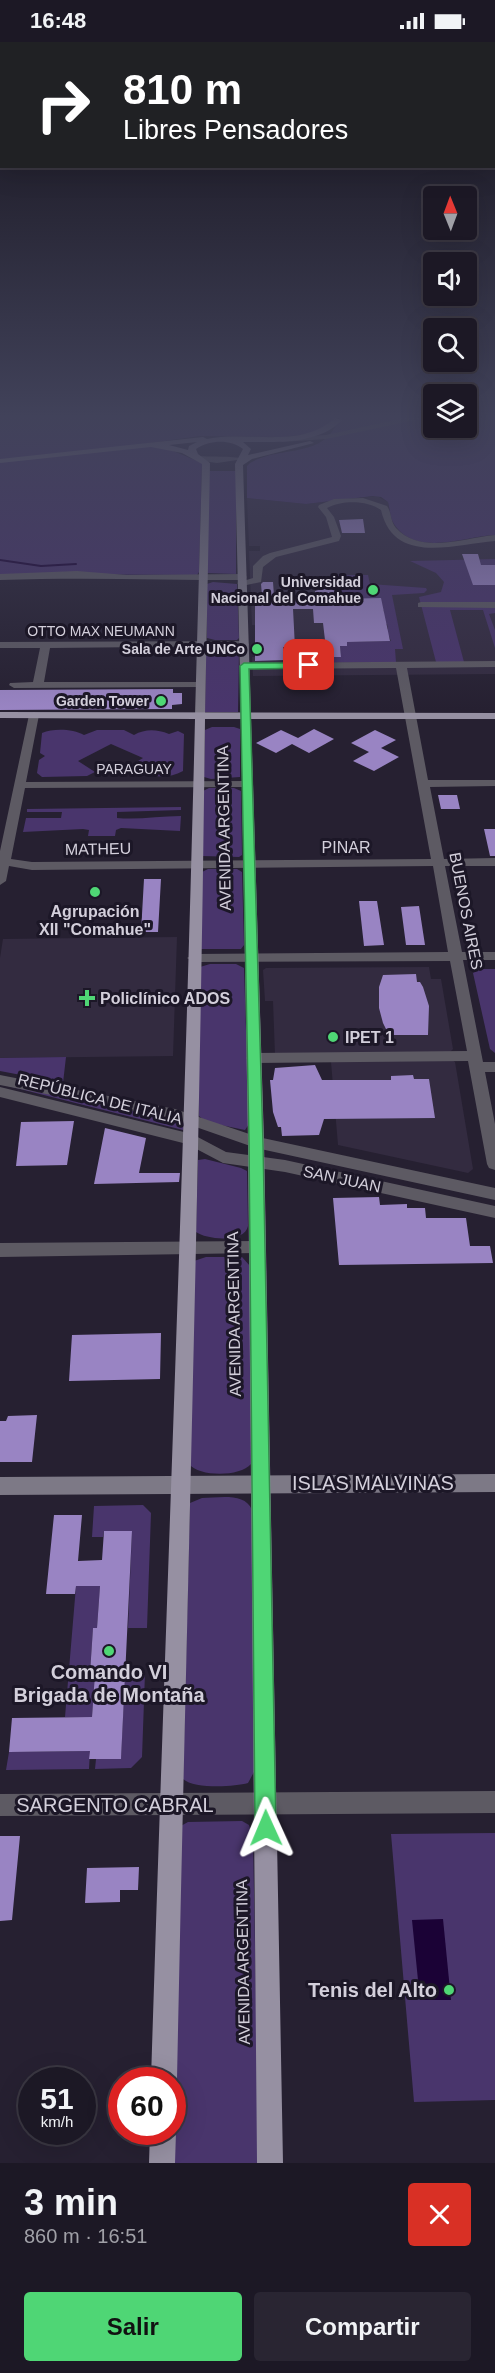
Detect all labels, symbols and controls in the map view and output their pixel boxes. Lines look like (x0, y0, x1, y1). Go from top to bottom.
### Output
text: 16:48 (30, 8, 86, 33)
icon: right (24, 66, 102, 144)
text: 810 m (123, 66, 242, 113)
text: Libres Pensadores (123, 115, 348, 145)
north arrow (423, 186, 477, 240)
map controls (423, 186, 477, 438)
button: sound (423, 252, 477, 306)
button: search (423, 318, 477, 372)
button: layers (423, 384, 477, 438)
place label: Universidad Nacional del Comahue (211, 574, 361, 606)
marker: Universidad Nacional del Comahue (366, 583, 380, 597)
street label: OTTO MAX NEUMANN (27, 623, 175, 639)
pin (283, 639, 334, 690)
place label: Sala de Arte UNCo (122, 641, 245, 657)
marker: Sala de Arte UNCo (250, 642, 264, 656)
icon: arrive (292, 648, 325, 681)
place label: Garden Tower (56, 693, 150, 709)
marker: Garden Tower (154, 694, 168, 708)
street label: AVENIDA ARGENTINA (214, 745, 234, 911)
street label: PARAGUAY (96, 761, 173, 777)
street label: PINAR (322, 839, 370, 856)
street label: MATHEU (65, 840, 131, 858)
street label: BUENOS AIRES (446, 851, 486, 971)
marker: Agrupación XII "Comahue" (88, 885, 102, 899)
place label: Agrupación XII "Comahue" (39, 903, 151, 938)
marker: Policlínico ADOS (78, 989, 96, 1007)
place label: Policlínico ADOS (100, 990, 230, 1007)
place label: IPET 1 (345, 1029, 394, 1046)
marker: IPET 1 (326, 1030, 340, 1044)
street label: REPÚBLICA DE ITALIA (16, 1069, 184, 1128)
street label: SAN JUAN (302, 1162, 382, 1196)
street label: AVENIDA ARGENTINA (224, 1231, 244, 1397)
street label: ISLAS MALVINAS (292, 1472, 454, 1494)
marker: Comando VI Brigada de Montaña (102, 1644, 116, 1658)
place label: Comando VI Brigada de Montaña (13, 1661, 205, 1706)
street label: SARGENTO CABRAL (16, 1794, 214, 1816)
position arrow (234, 1796, 298, 1860)
street label: AVENIDA ARGENTINA (233, 1879, 253, 2045)
place label: Tenis del Alto (308, 1979, 437, 2001)
marker: Tenis del Alto (442, 1983, 456, 1997)
speed limit sign: 60 (108, 2067, 186, 2145)
text: 51 (40, 2082, 74, 2115)
text: km/h (41, 2113, 73, 2130)
text: 3 min (24, 2182, 118, 2223)
button: close (408, 2183, 471, 2246)
text: 860 m · 16:51 (24, 2225, 147, 2247)
button: Salir (24, 2292, 242, 2361)
button: Compartir (254, 2292, 471, 2361)

